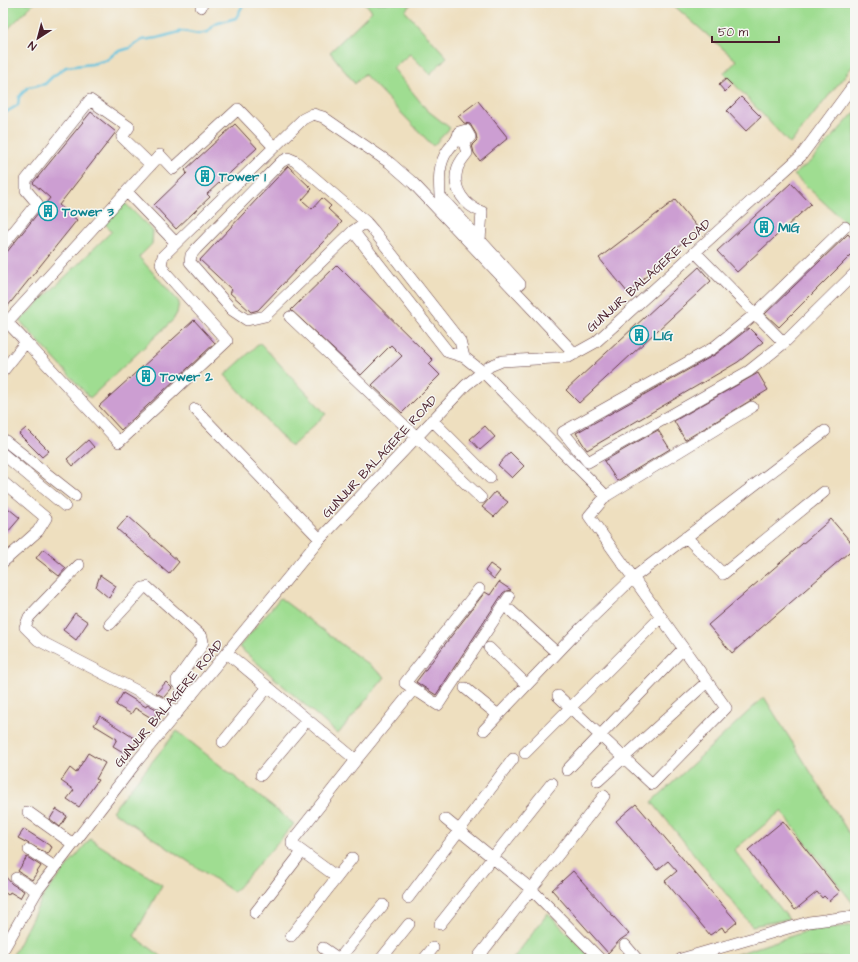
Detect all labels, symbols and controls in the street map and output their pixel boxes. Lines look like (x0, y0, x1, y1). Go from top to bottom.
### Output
north arrow (18, 18, 58, 58)
scale bar (712, 18, 779, 44)
text: 50 m (718, 24, 749, 41)
text: N (25, 38, 40, 54)
building icon: Tower 1 (194, 165, 216, 187)
place label: Tower 1 (218, 168, 266, 186)
building icon: Tower 3 (37, 200, 59, 222)
place label: Tower 3 (61, 203, 114, 221)
street label: GUNJUR BALAGERE ROAD (583, 215, 715, 337)
building icon: MIG (753, 216, 775, 238)
place label: MIG (778, 219, 800, 237)
building icon: LIG (628, 324, 650, 346)
place label: LIG (653, 327, 673, 345)
building icon: Tower 2 (135, 365, 157, 387)
place label: Tower 2 (159, 368, 213, 386)
street label: GUNJUR BALAGERE ROAD (318, 391, 442, 522)
street label: GUNJUR BALAGERE ROAD (110, 636, 228, 771)

